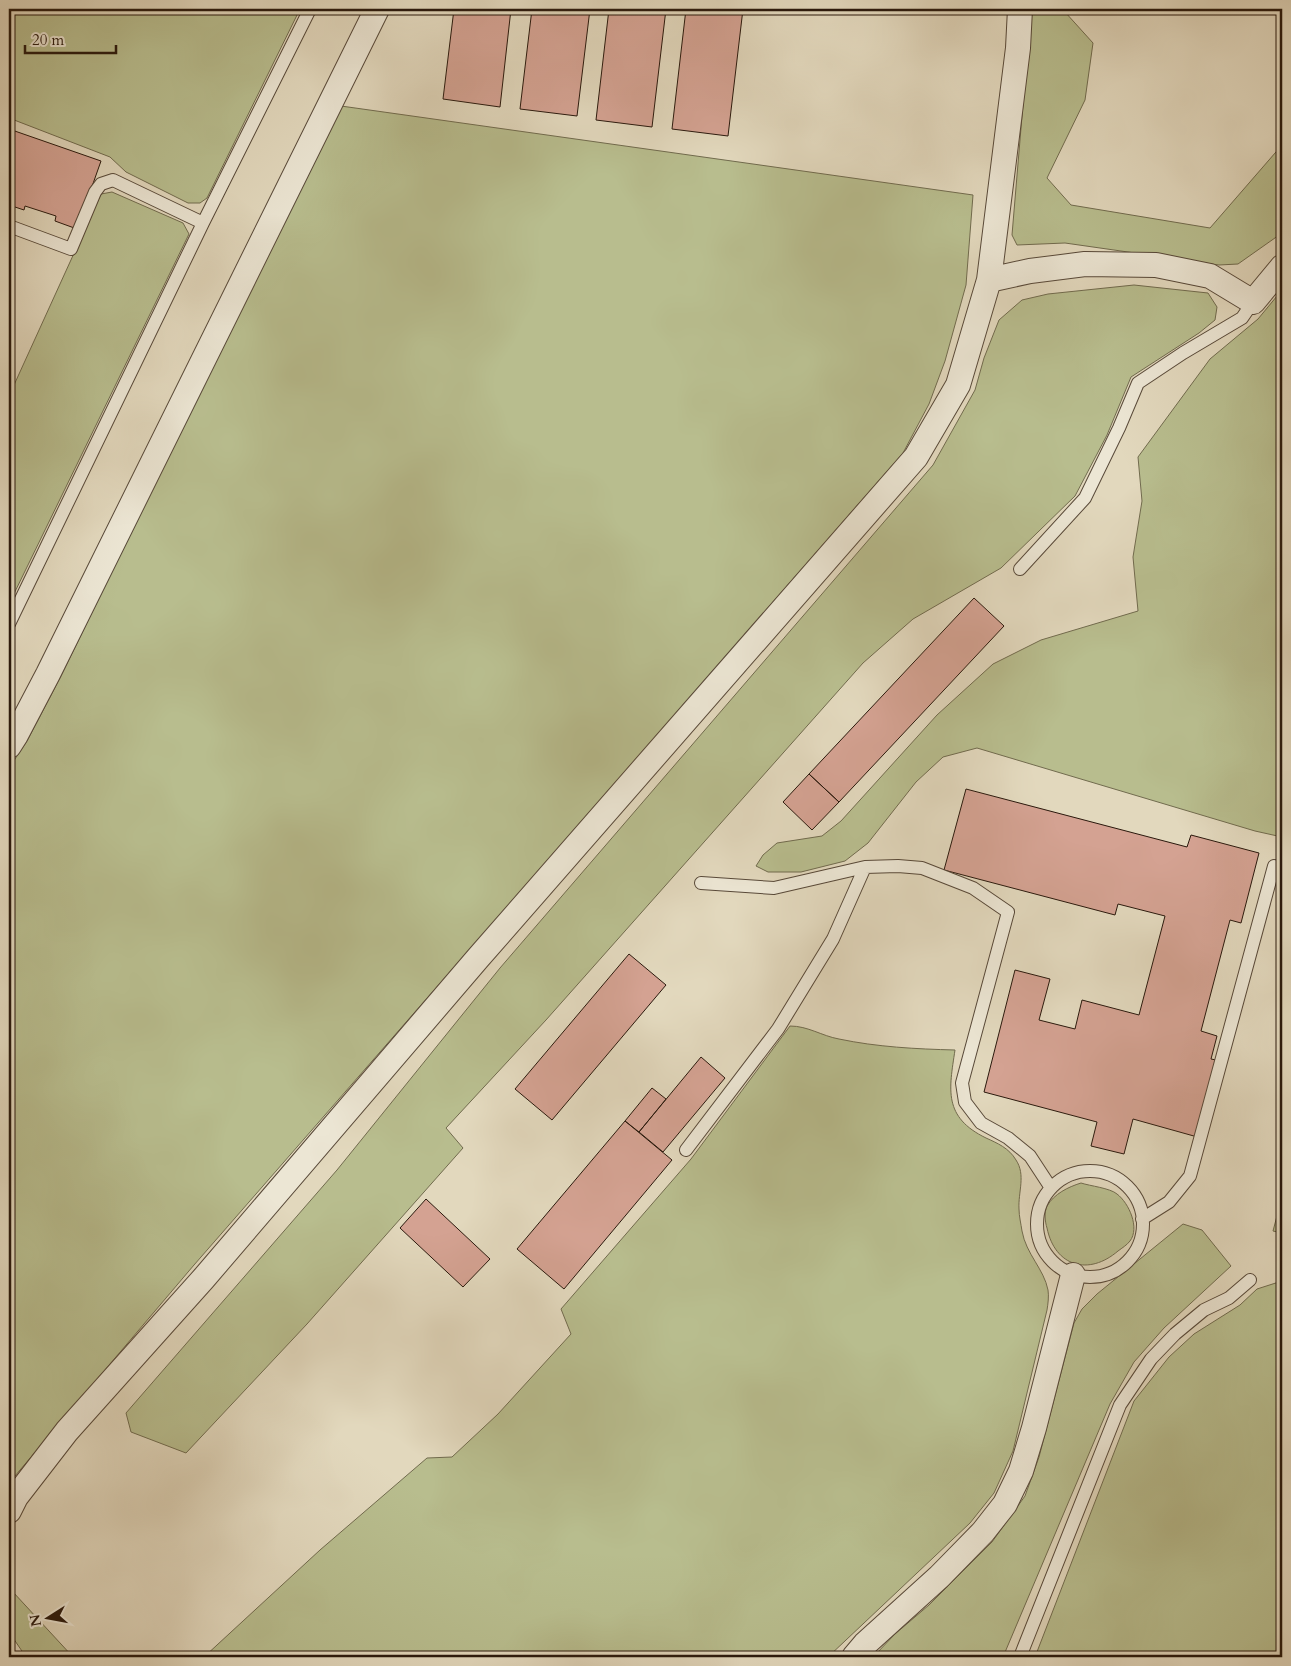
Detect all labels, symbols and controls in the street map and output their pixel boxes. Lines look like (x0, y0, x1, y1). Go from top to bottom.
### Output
scale bar (25, 22, 116, 54)
text: 20 m (32, 30, 64, 50)
north arrow (22, 1594, 72, 1644)
text: N (25, 1613, 46, 1628)

